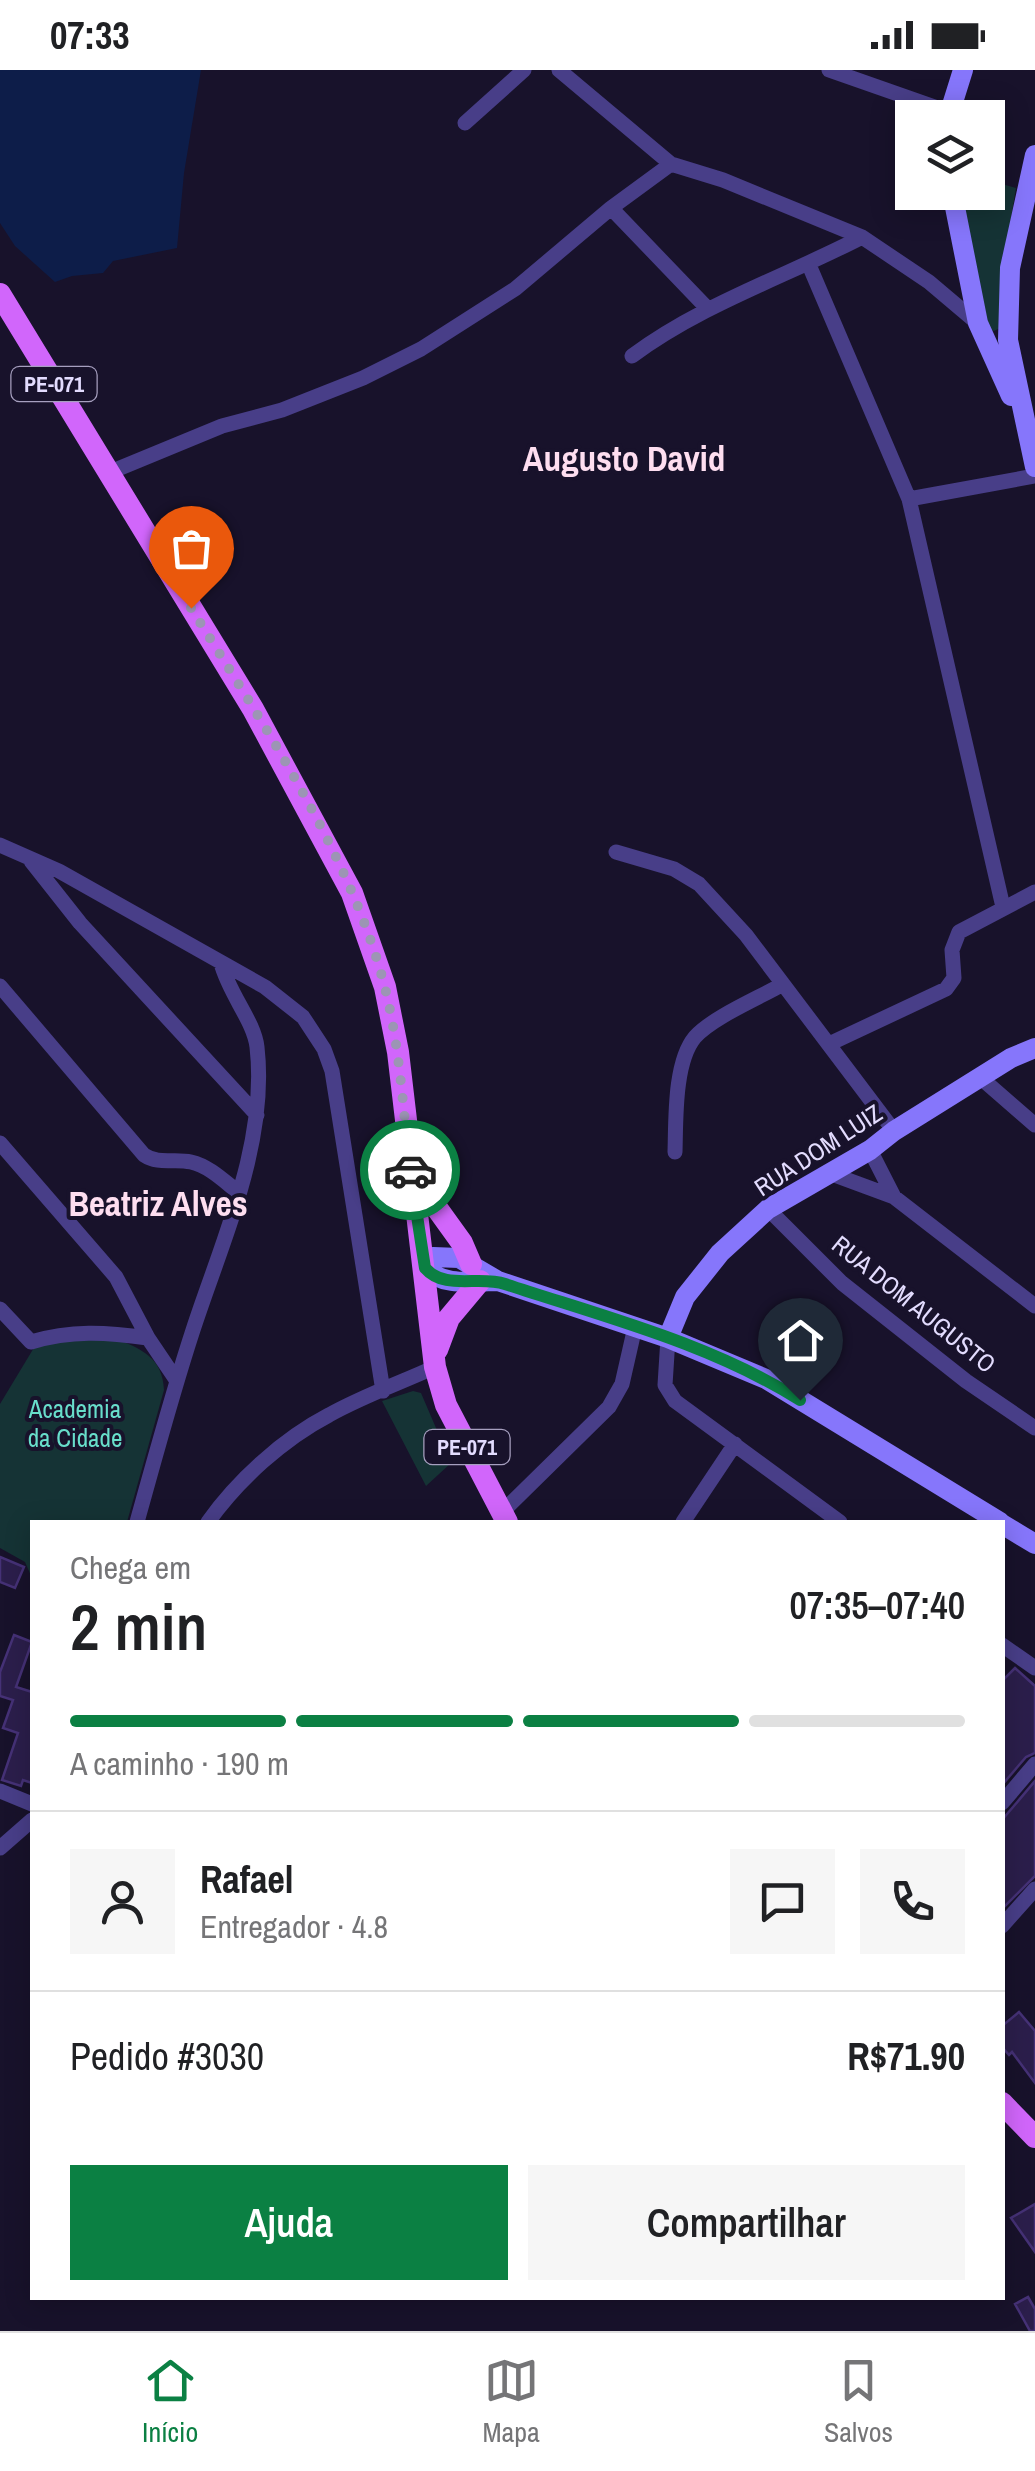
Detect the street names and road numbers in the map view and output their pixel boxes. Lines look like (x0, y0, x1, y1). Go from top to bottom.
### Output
road number: PE-071 (12, 367, 96, 401)
street label: RUA DOM LUIZ (748, 1096, 888, 1204)
street label: RUA DOM AUGUSTO (825, 1227, 1003, 1381)
road number: PE-071 (424, 1430, 510, 1464)

